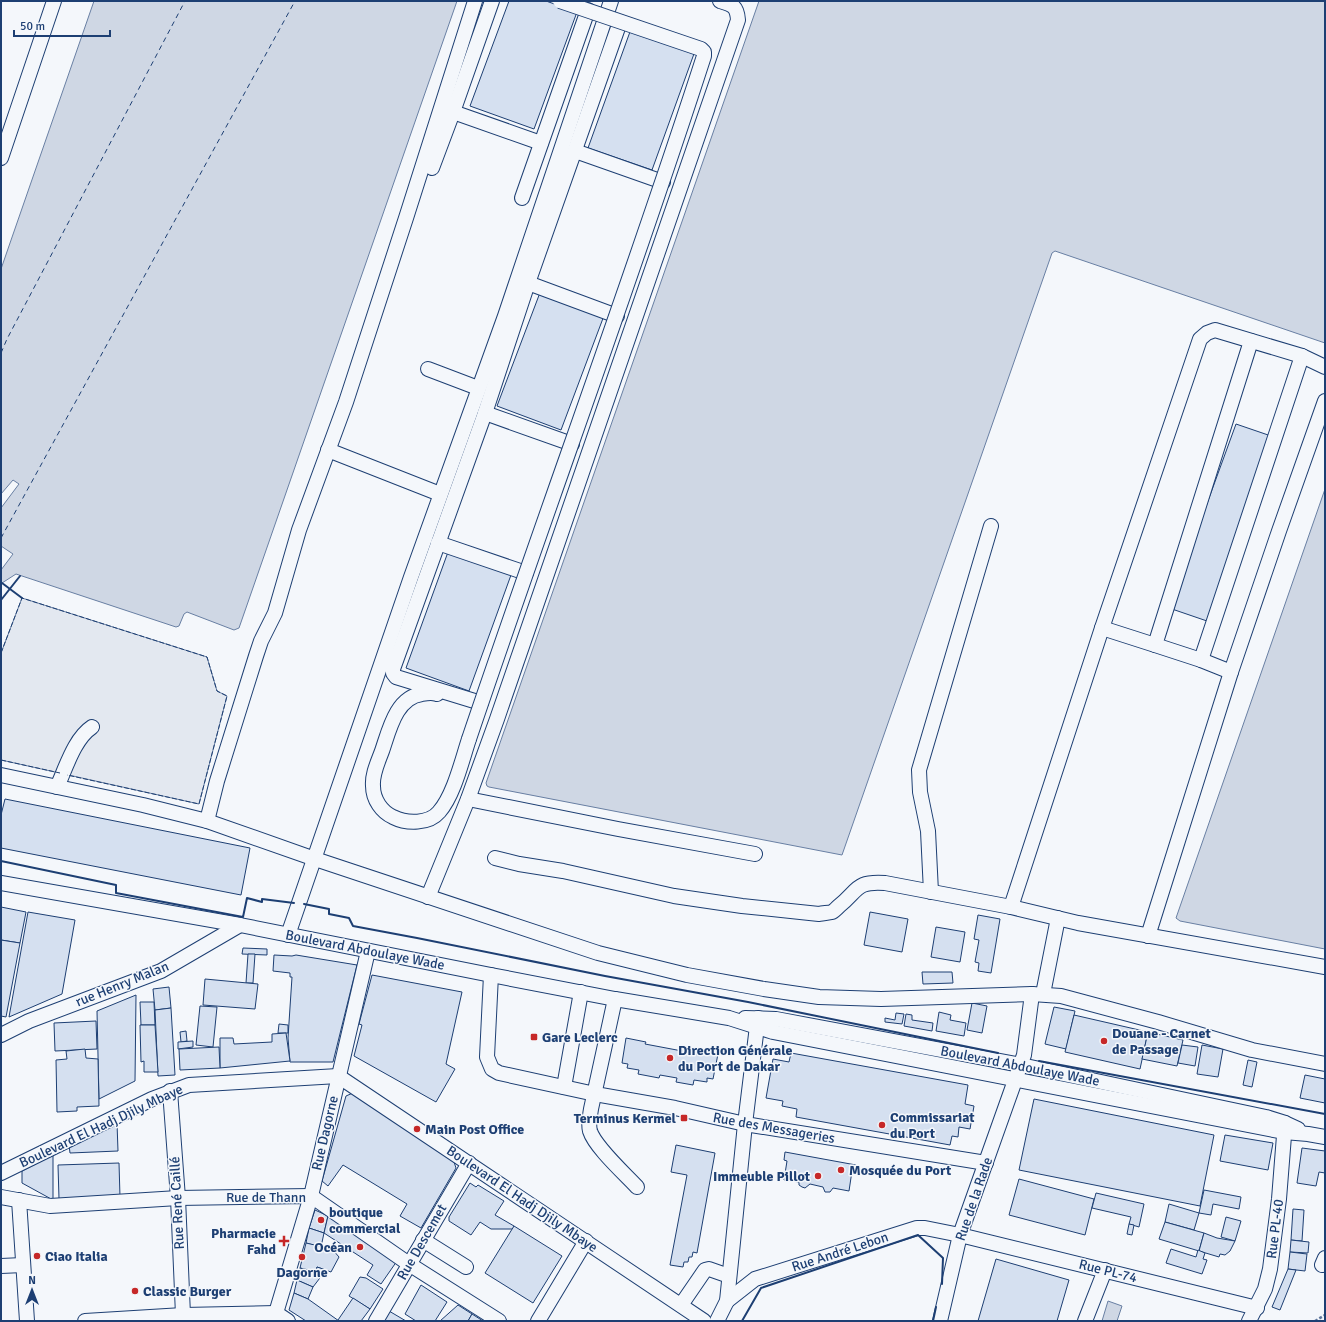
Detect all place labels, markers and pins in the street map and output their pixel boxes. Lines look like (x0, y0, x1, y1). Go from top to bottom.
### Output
place label: Douane - Carnet de Passage (1112, 1025, 1211, 1058)
place label: Gare Leclerc (542, 1029, 618, 1046)
marker: Gare Leclerc (529, 1032, 539, 1042)
marker: Douane - Carnet de Passage (1099, 1036, 1109, 1046)
place label: Direction Générale du Port de Dakar (678, 1042, 793, 1075)
marker: Direction Générale du Port de Dakar (665, 1053, 675, 1063)
place label: Commissariat du Port (890, 1109, 975, 1142)
place label: Terminus Kermel (574, 1110, 677, 1127)
marker: Terminus Kermel (679, 1113, 689, 1123)
marker: Commissariat du Port (877, 1120, 887, 1130)
place label: Main Post Office (425, 1121, 524, 1138)
marker: Main Post Office (412, 1124, 422, 1134)
place label: Mosquée du Port (849, 1162, 952, 1179)
marker: Mosquée du Port (836, 1165, 846, 1175)
place label: Immeuble Pillot (713, 1168, 811, 1185)
marker: Immeuble Pillot (813, 1171, 823, 1181)
place label: boutique commercial (329, 1204, 401, 1237)
marker: boutique commercial (316, 1215, 326, 1225)
place label: Pharmacie Fahd (211, 1225, 276, 1258)
marker: Pharmacie Fahd (279, 1236, 289, 1246)
place label: Océan (314, 1239, 352, 1256)
marker: Océan (355, 1242, 365, 1252)
place label: Ciao Italia (45, 1248, 108, 1265)
marker: Ciao Italia (32, 1251, 42, 1261)
marker: Dagorne (297, 1252, 307, 1262)
place label: Dagorne (276, 1264, 328, 1281)
place label: Classic Burger (143, 1283, 232, 1300)
marker: Classic Burger (130, 1286, 140, 1296)

